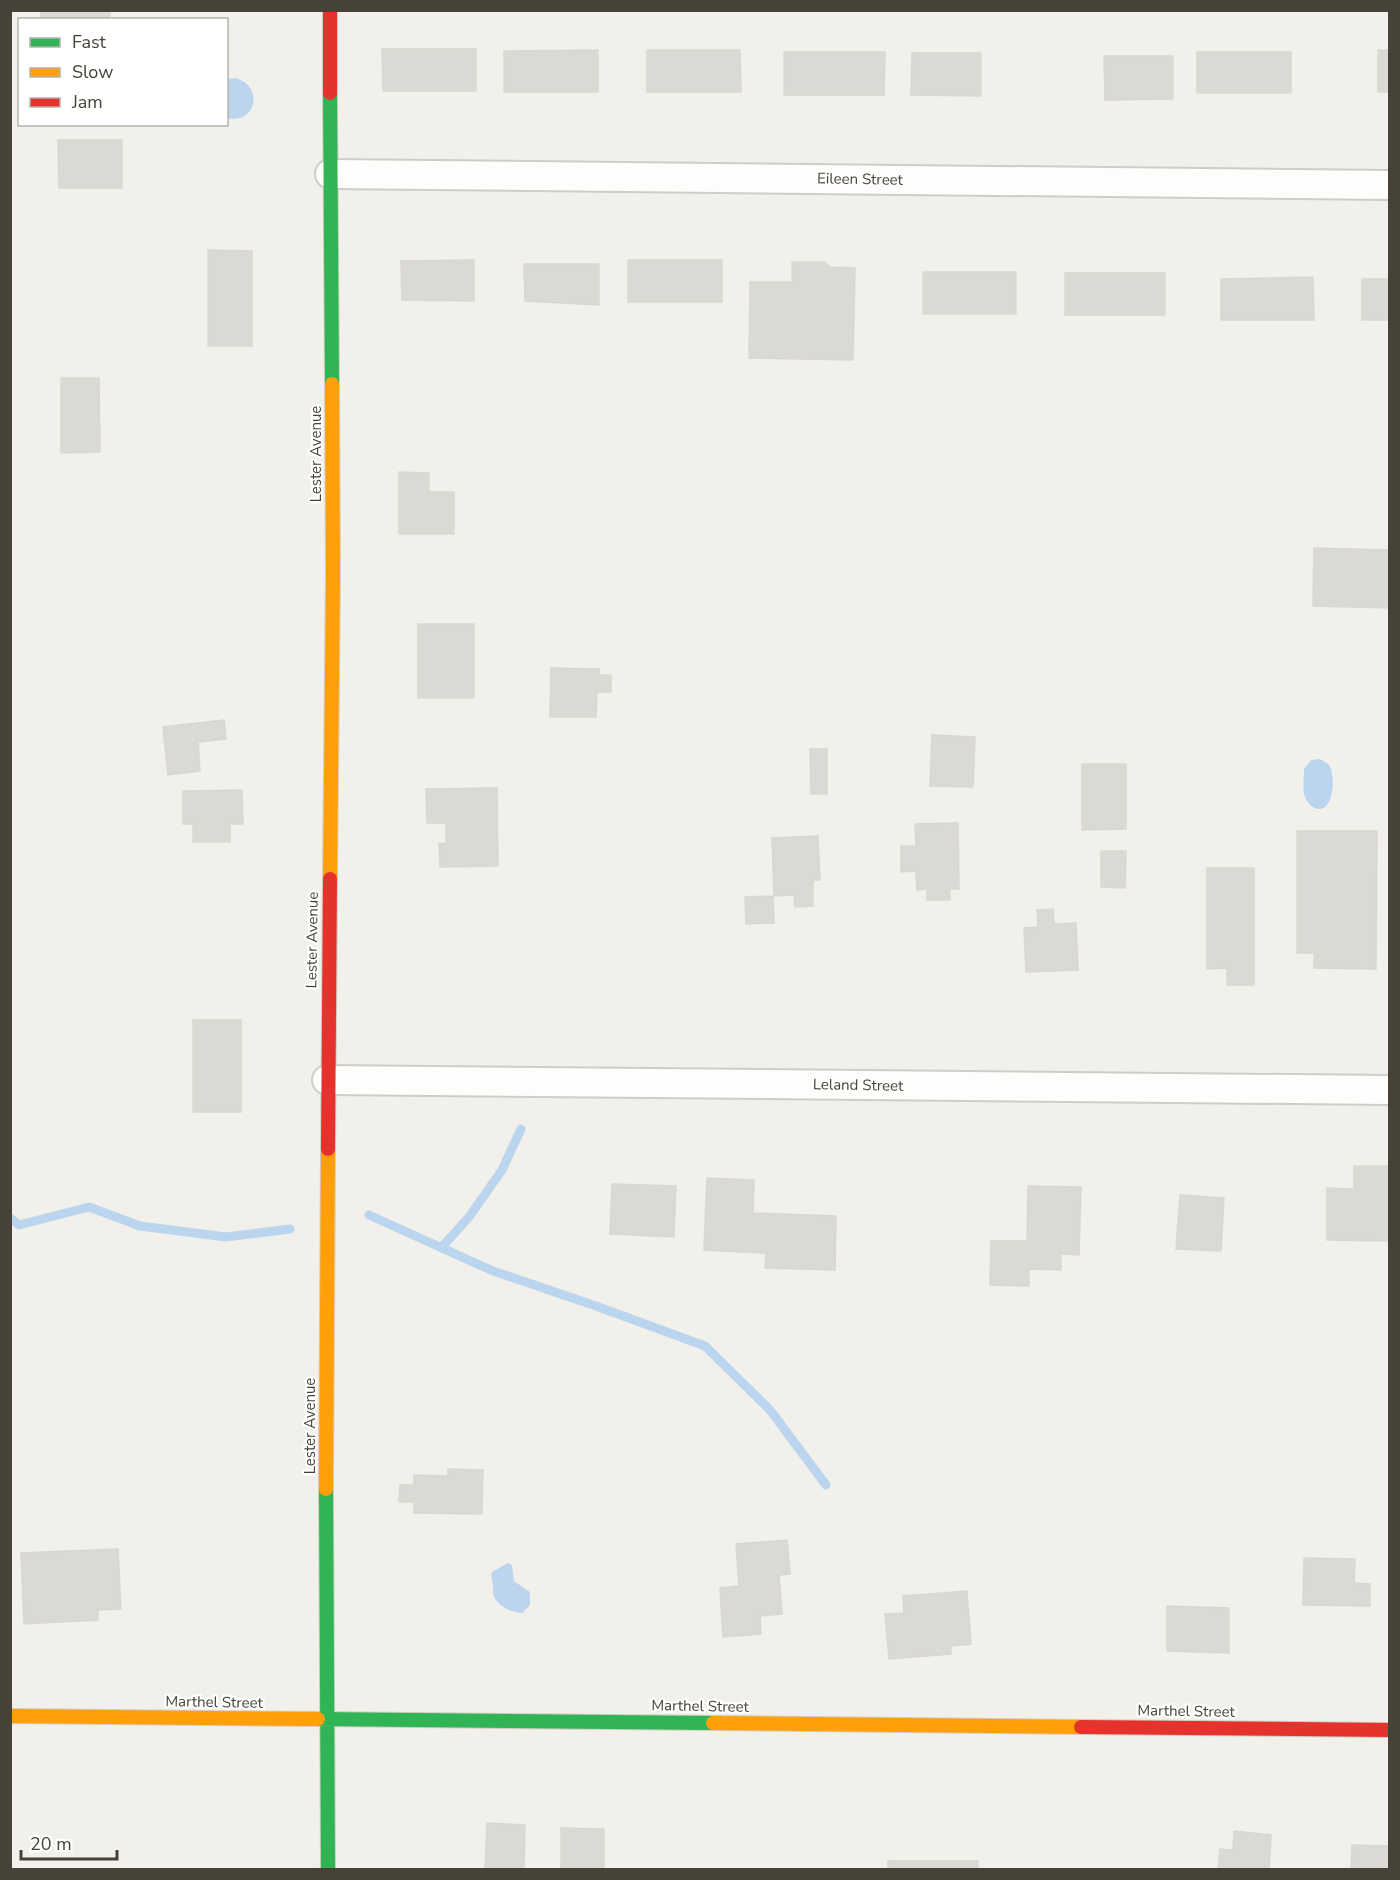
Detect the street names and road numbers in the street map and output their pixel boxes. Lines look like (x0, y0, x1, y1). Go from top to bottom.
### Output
street label: Eileen Street (817, 168, 904, 190)
street label: Lester Avenue (306, 406, 326, 502)
street label: Lester Avenue (301, 892, 323, 988)
street label: Leland Street (813, 1074, 904, 1096)
street label: Lester Avenue (300, 1378, 320, 1474)
street label: Marthel Street (165, 1691, 264, 1713)
street label: Marthel Street (651, 1695, 750, 1717)
street label: Marthel Street (1137, 1700, 1236, 1722)

